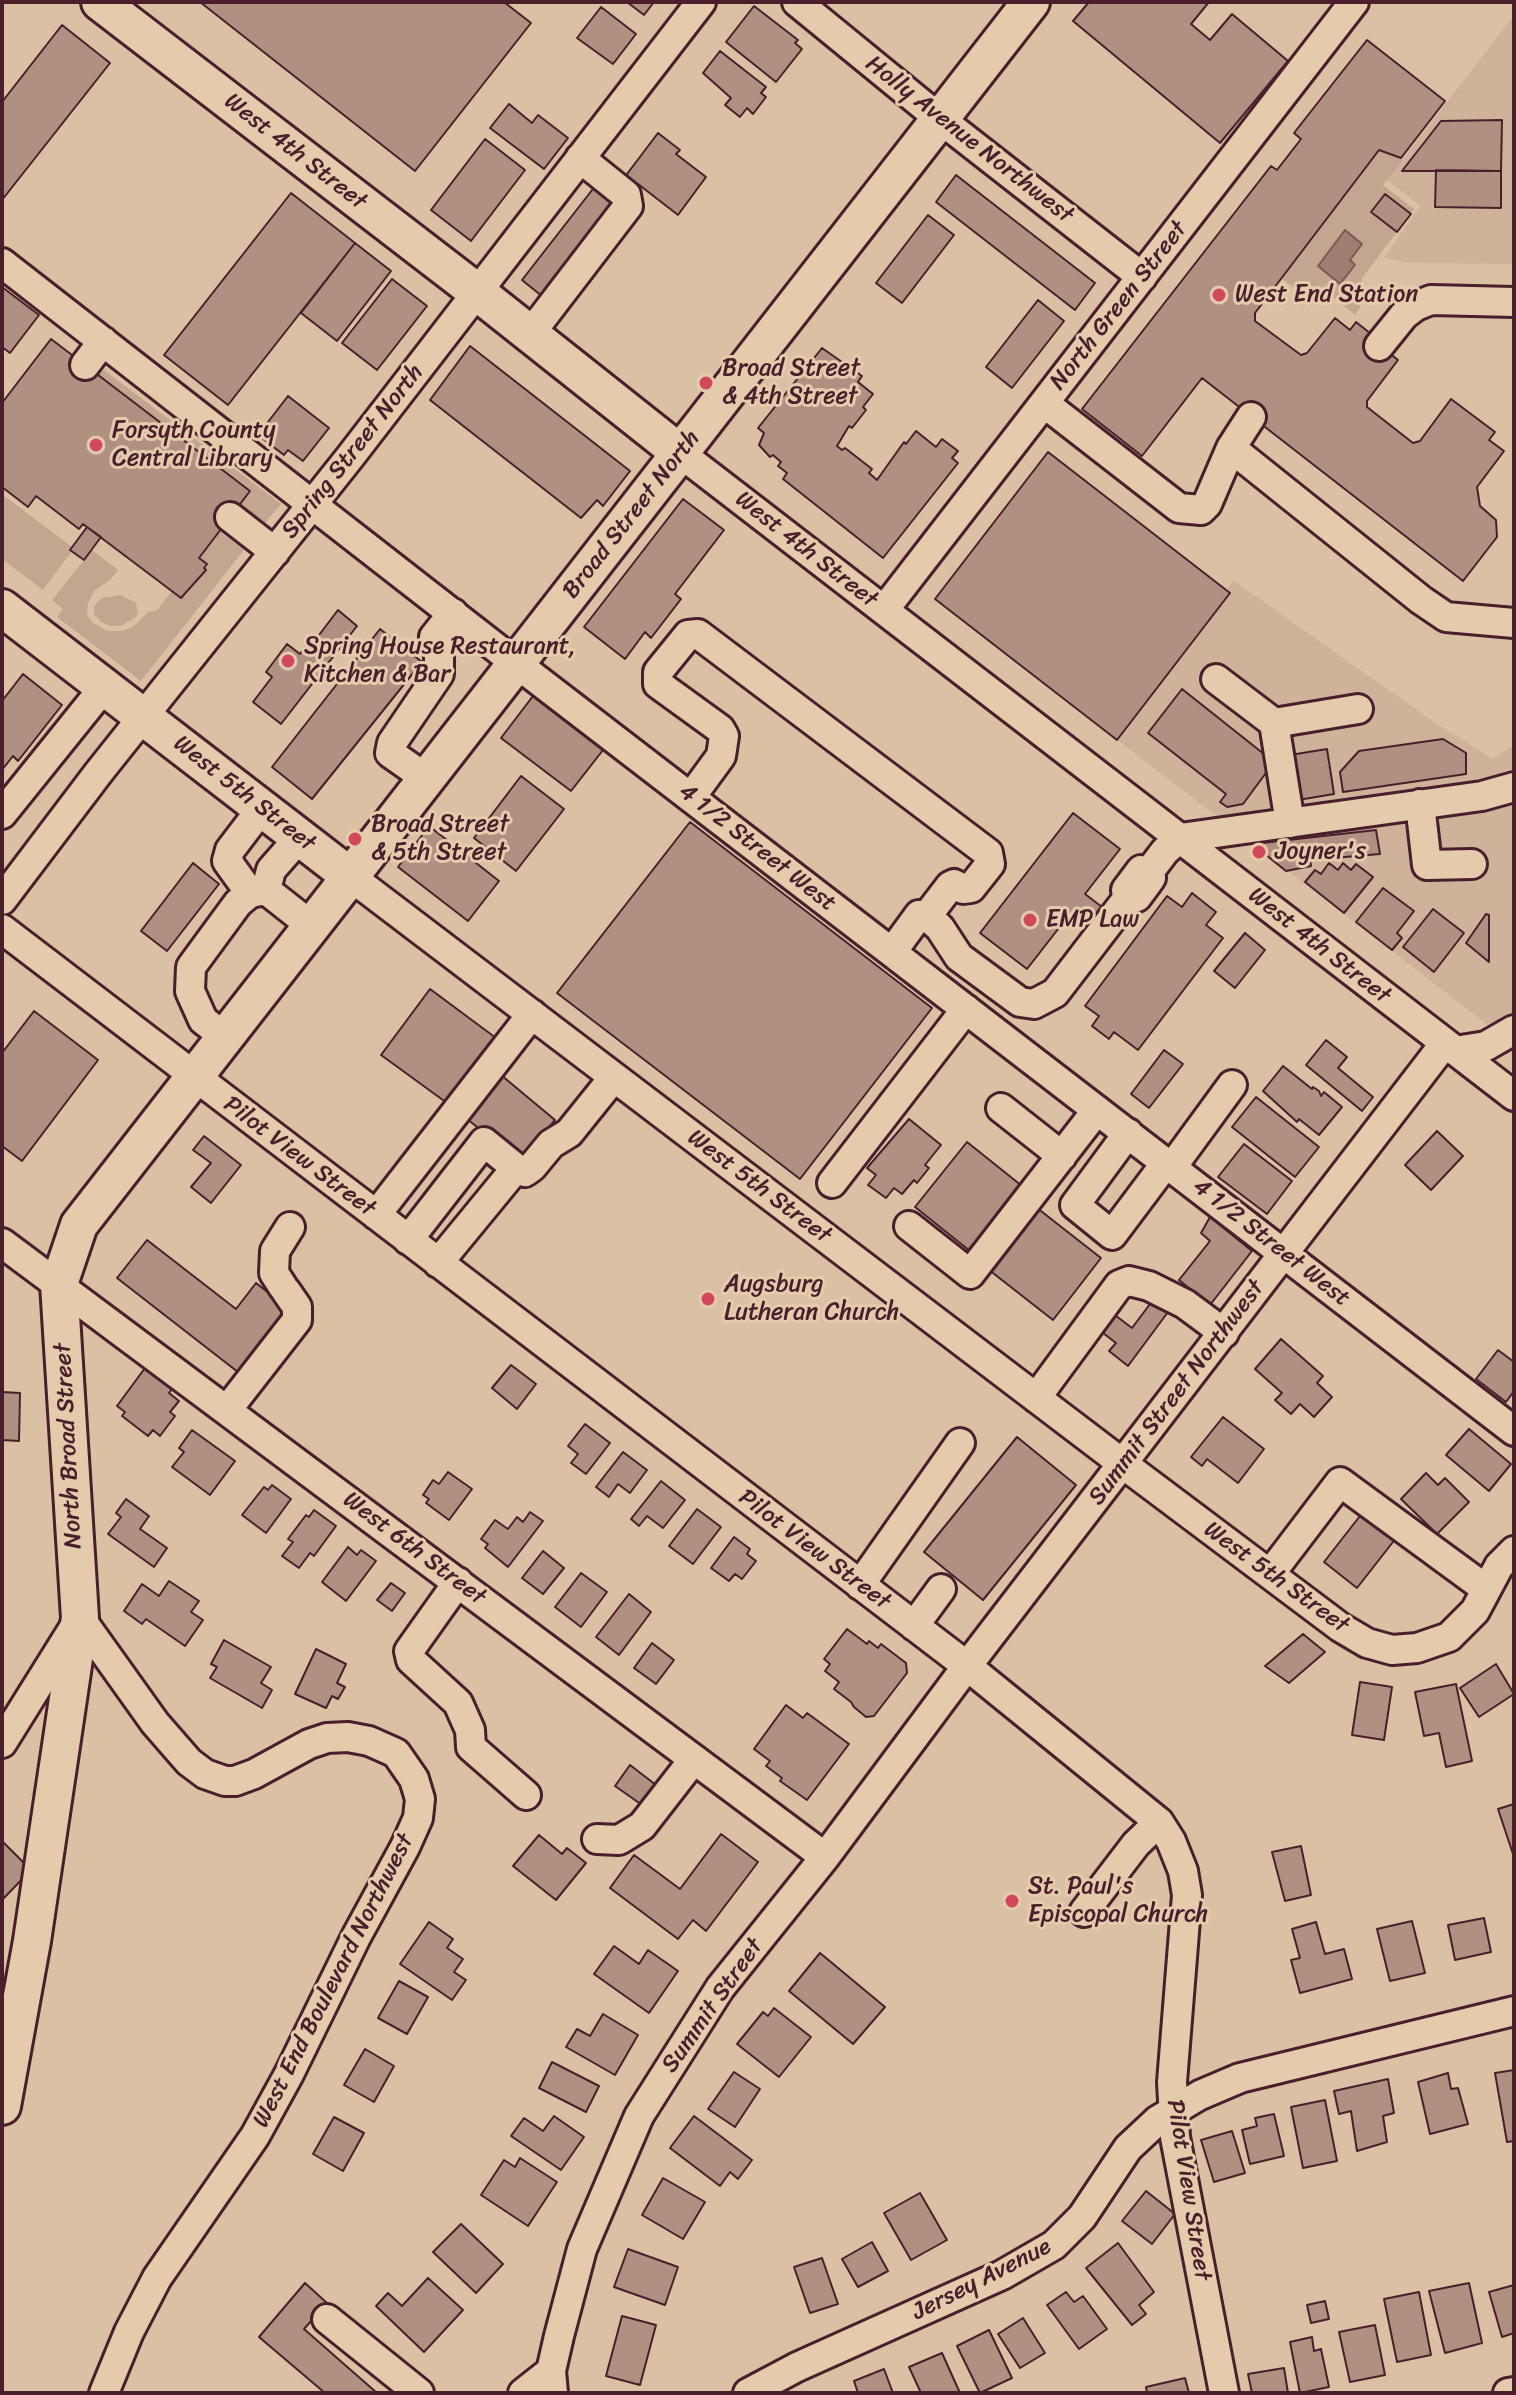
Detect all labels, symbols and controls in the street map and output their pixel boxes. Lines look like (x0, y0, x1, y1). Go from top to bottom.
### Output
street label: Holly Avenue Northwest (859, 50, 1079, 230)
street label: West 4th Street (218, 88, 372, 216)
street label: North Green Street (1044, 216, 1194, 396)
place label: West End Station (1235, 281, 1418, 309)
marker: West End Station (1210, 286, 1228, 304)
place label: Broad Street & 4th Street (722, 355, 860, 411)
street label: Spring Street North (276, 359, 430, 545)
marker: Broad Street & 4th Street (697, 374, 715, 392)
place label: Forsyth County Central Library (112, 417, 275, 473)
street label: Broad Street North (557, 425, 707, 605)
marker: Forsyth County Central Library (87, 436, 105, 454)
street label: West 4th Street (729, 486, 883, 614)
place label: Spring House Restaurant, Kitchen & Bar (304, 633, 576, 689)
marker: Spring House Restaurant, Kitchen & Bar (279, 652, 297, 670)
street label: West 5th Street (167, 730, 321, 858)
street label: 4 1/2 Street West (673, 778, 841, 918)
place label: Broad Street & 5th Street (371, 811, 509, 867)
marker: Broad Street & 5th Street (346, 830, 364, 848)
place label: Joyner's (1275, 838, 1366, 866)
marker: Joyner's (1250, 843, 1268, 861)
street label: West 4th Street (1242, 882, 1396, 1010)
place label: EMP Law (1046, 906, 1139, 934)
marker: EMP Law (1021, 911, 1039, 929)
street label: Pilot View Street (217, 1091, 381, 1223)
street label: West 5th Street (682, 1124, 836, 1250)
street label: 4 1/2 Street West (1187, 1173, 1355, 1313)
place label: Augsburg Lutheran Church (724, 1271, 899, 1327)
street label: Summit Street Northwest (1083, 1275, 1271, 1511)
marker: Augsburg Lutheran Church (699, 1290, 717, 1308)
street label: North Broad Street (49, 1342, 89, 1550)
street label: Pilot View Street (732, 1484, 896, 1616)
street label: West 6th Street (337, 1486, 491, 1612)
street label: West 5th Street (1198, 1516, 1354, 1640)
street label: West End Boulevard Northwest (247, 1829, 421, 2133)
place label: St. Paul's Episcopal Church (1028, 1873, 1208, 1929)
marker: St. Paul's Episcopal Church (1003, 1892, 1021, 1910)
street label: Summit Street (656, 1933, 770, 2079)
street label: Pilot View Street (1159, 2098, 1217, 2282)
street label: Jersey Avenue (908, 2233, 1056, 2327)

